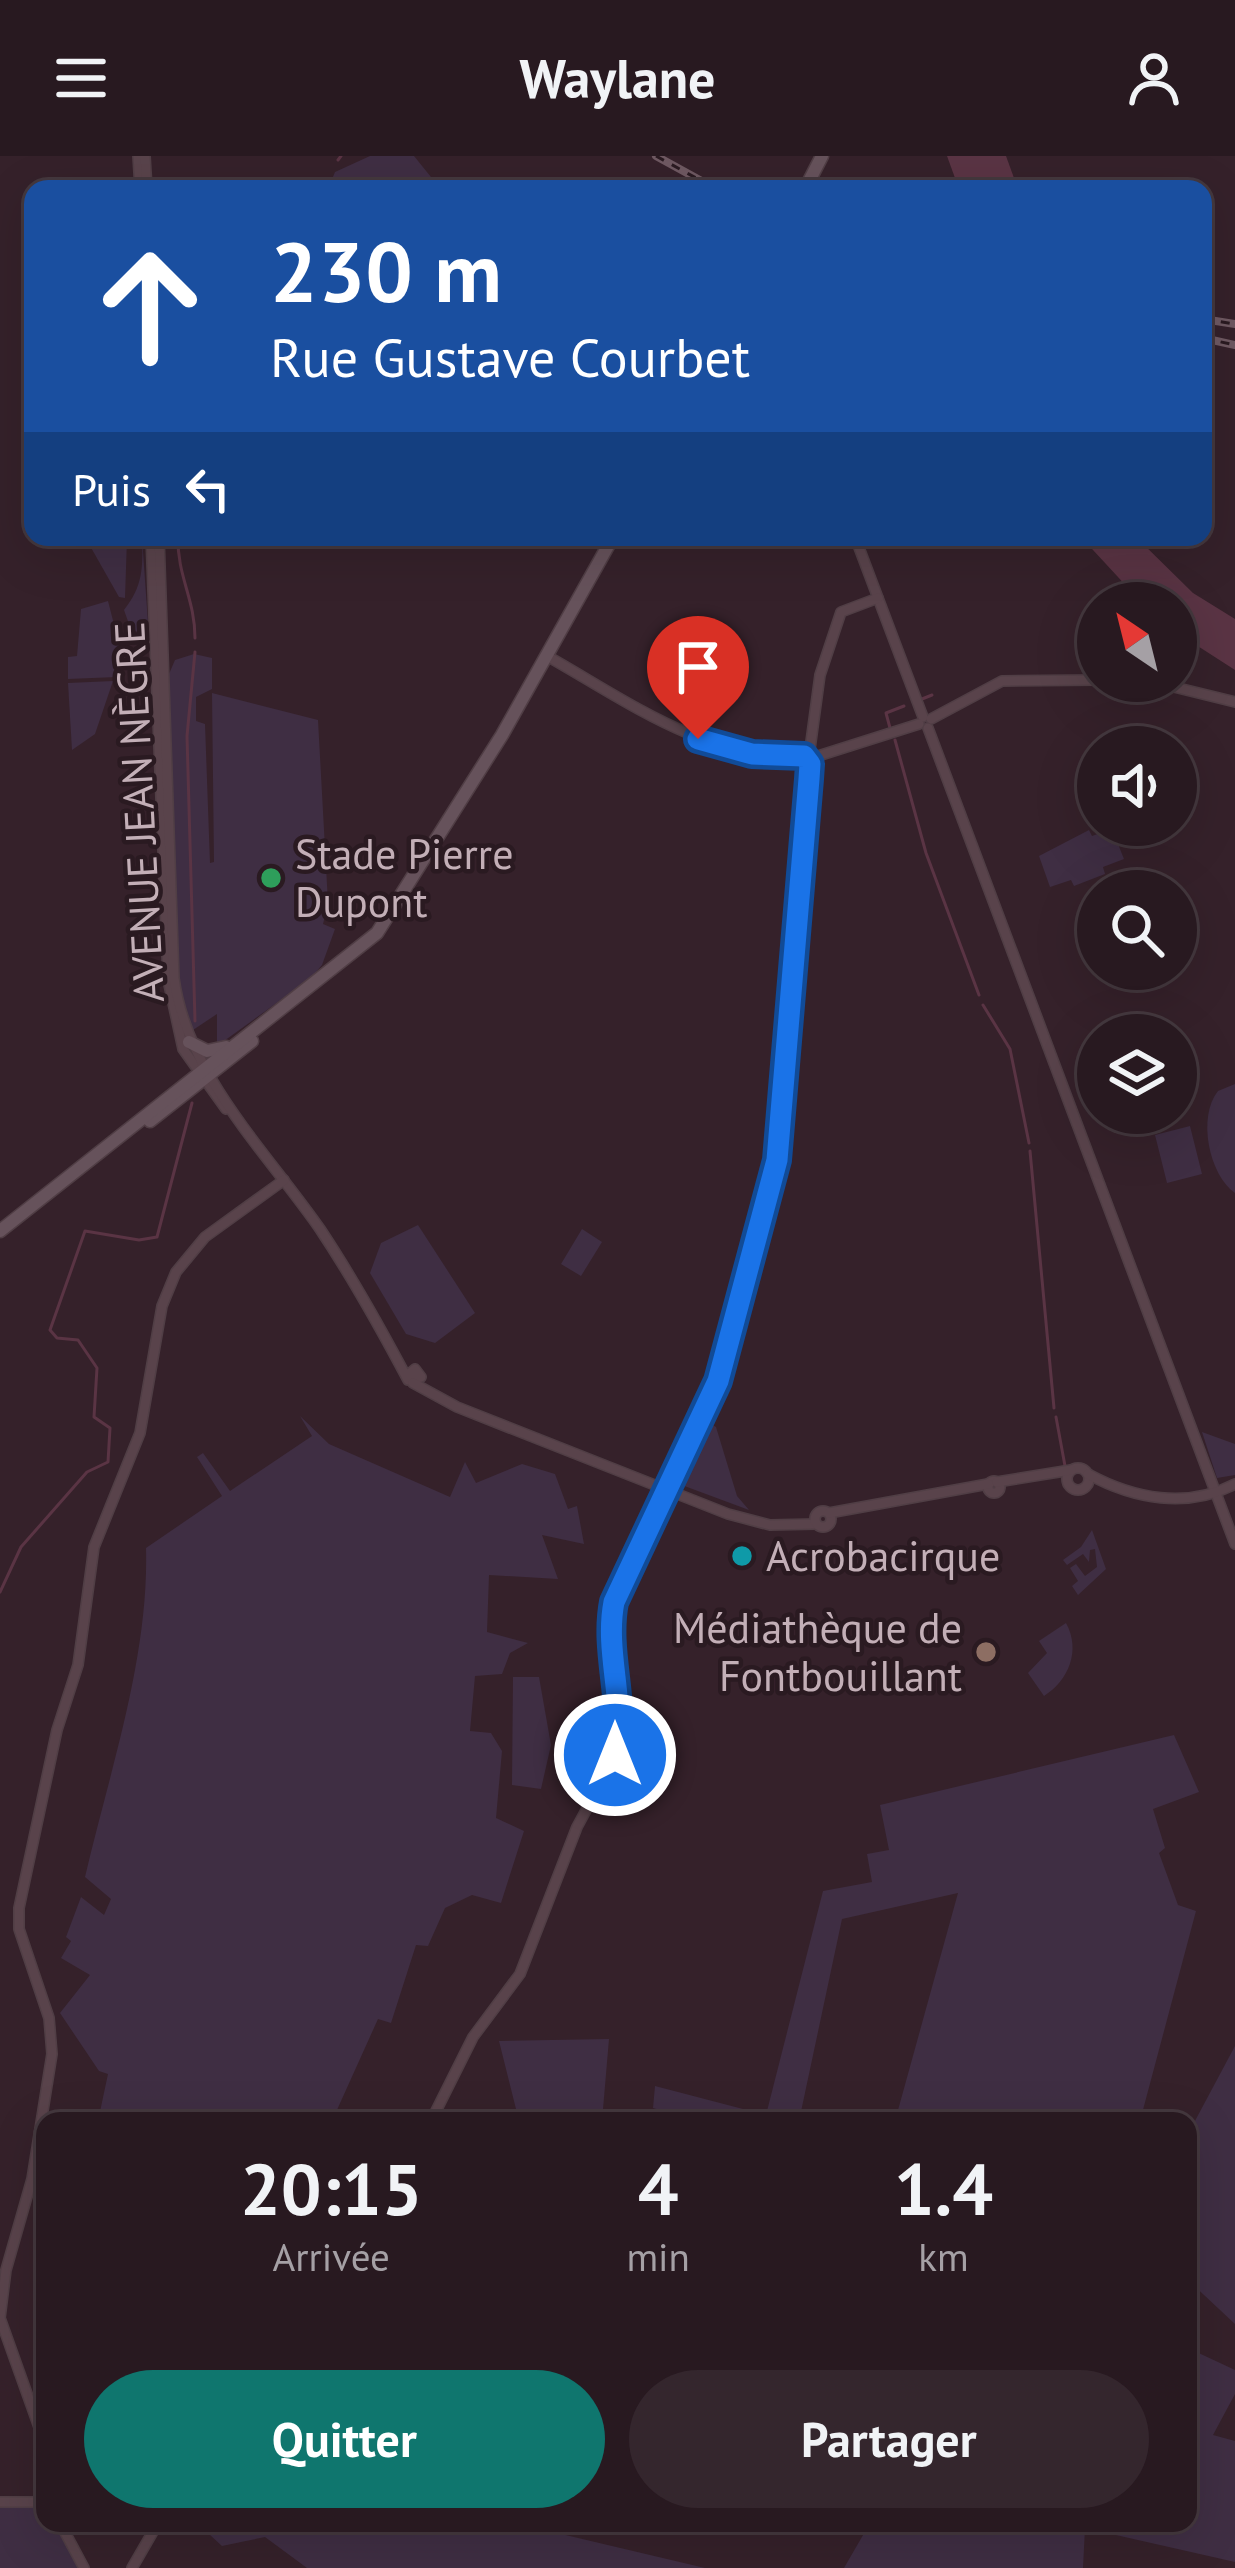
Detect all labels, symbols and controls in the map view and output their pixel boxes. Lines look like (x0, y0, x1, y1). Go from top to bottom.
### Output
text: Waylane (519, 43, 716, 113)
icon: menu (48, 45, 114, 111)
icon: person (1121, 45, 1187, 111)
text: 230 m (270, 216, 502, 325)
icon: ahead (72, 228, 228, 384)
text: Rue Gustave Courbet (270, 322, 750, 392)
icon: left (175, 456, 241, 522)
text: Puis (72, 460, 151, 518)
north arrow (1077, 582, 1197, 702)
map controls (1077, 582, 1197, 1134)
pin (647, 616, 749, 739)
street label: AVENUE JEAN NÈGRE (101, 620, 176, 1004)
icon: arrive (665, 634, 731, 700)
button: sound (1077, 726, 1197, 846)
place label: Stade Pierre Dupont (295, 826, 513, 929)
marker: Stade Pierre Dupont (258, 865, 284, 891)
button: search (1077, 870, 1197, 990)
button: layers (1077, 1014, 1197, 1134)
place label: Acrobacirque (766, 1528, 1000, 1583)
marker: Acrobacirque (729, 1543, 755, 1569)
place label: Médiathèque de Fontbouillant (673, 1600, 962, 1703)
marker: Médiathèque de Fontbouillant (973, 1639, 999, 1665)
position arrow (552, 1692, 678, 1818)
text: 20:15 (240, 2142, 423, 2235)
text: 4 (638, 2142, 679, 2235)
text: 1.4 (894, 2142, 993, 2235)
text: Arrivée (273, 2231, 390, 2282)
text: min (626, 2231, 690, 2282)
text: km (918, 2231, 969, 2282)
button: Quitter (84, 2370, 605, 2508)
button: Partager (629, 2370, 1149, 2508)

